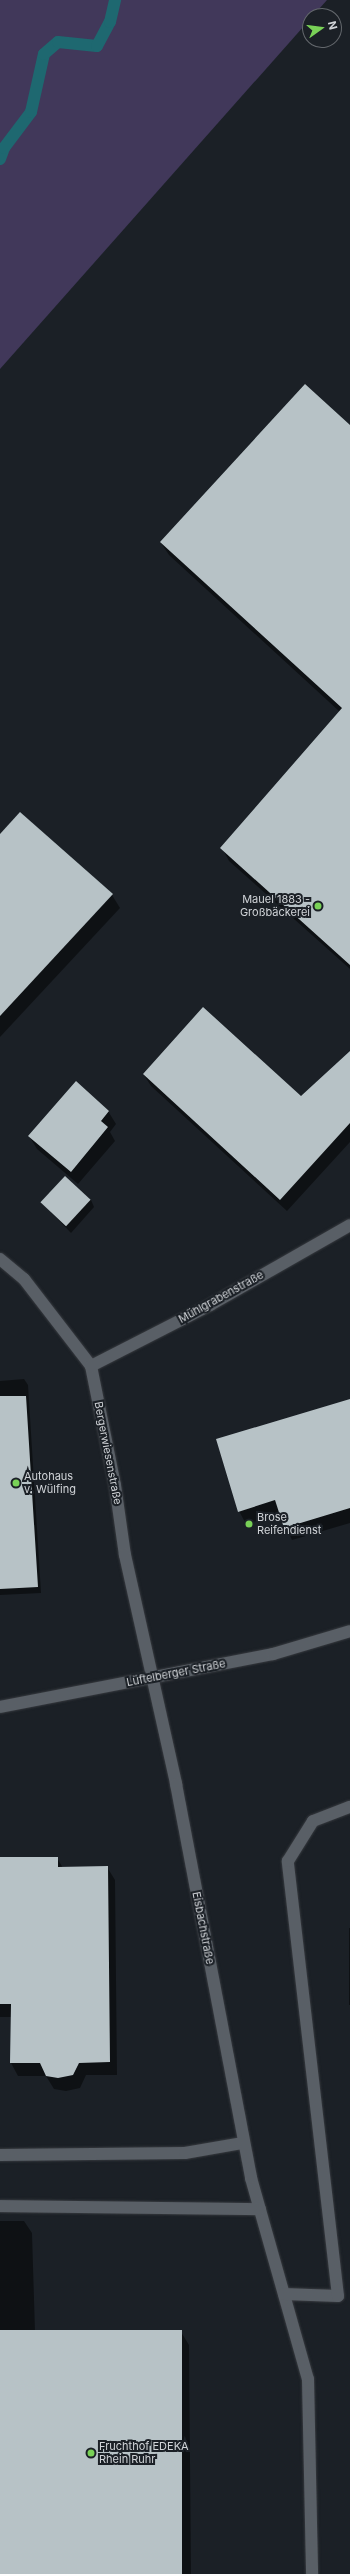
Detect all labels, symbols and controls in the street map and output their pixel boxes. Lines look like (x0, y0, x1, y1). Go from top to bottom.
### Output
north arrow (302, 8, 342, 48)
text: N (325, 20, 340, 31)
place label: Mauel 1883 - Großbäckerei (240, 893, 310, 919)
marker: Mauel 1883 - Großbäckerei (313, 901, 323, 911)
street label: Mühlgrabenstraße (176, 1268, 266, 1326)
street label: Bergerwiesenstraße (92, 1400, 124, 1506)
place label: Autohaus v. Wülfing (24, 1470, 76, 1496)
marker: Autohaus v. Wülfing (11, 1478, 21, 1488)
place label: Brose Reifendienst (257, 1511, 321, 1537)
marker: Brose Reifendienst (244, 1519, 254, 1529)
street label: Lüftelberger Straße (125, 1657, 227, 1689)
street label: Eisbachstraße (189, 1891, 217, 1965)
place label: Fruchthof EDEKA Rhein Ruhr (99, 2440, 189, 2466)
marker: Fruchthof EDEKA Rhein Ruhr (86, 2448, 96, 2458)

